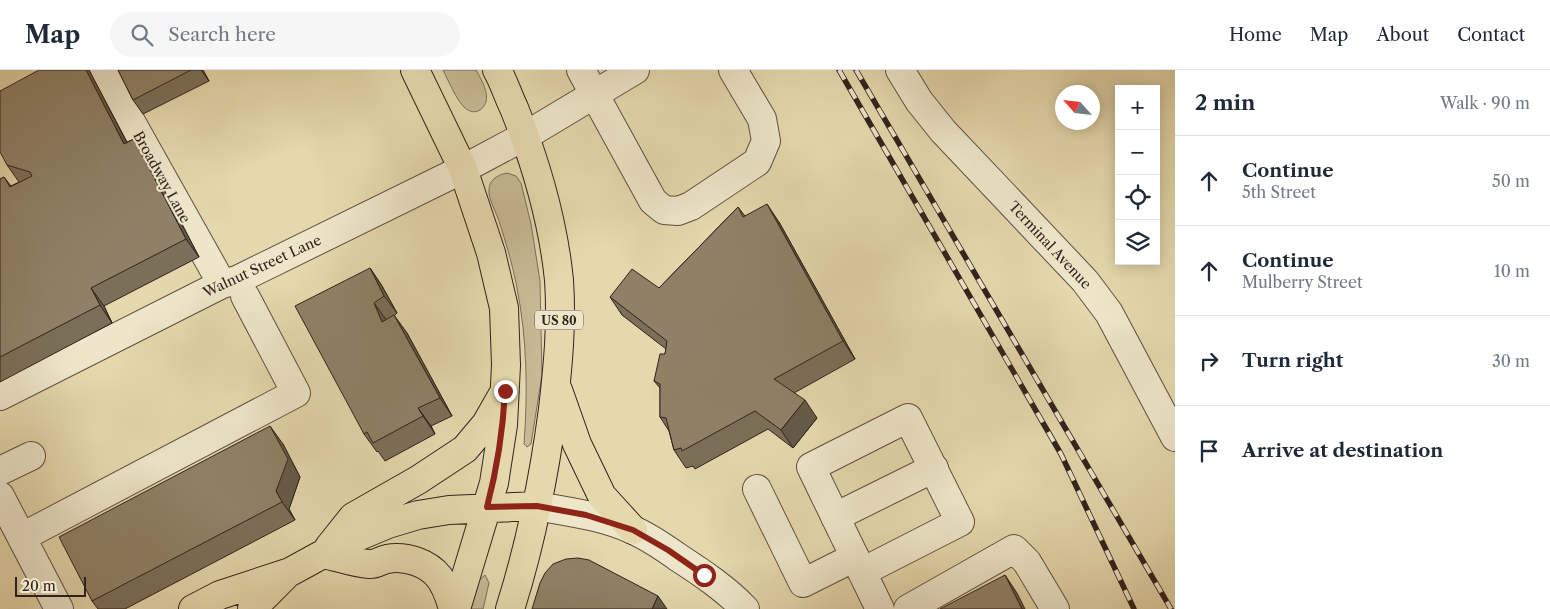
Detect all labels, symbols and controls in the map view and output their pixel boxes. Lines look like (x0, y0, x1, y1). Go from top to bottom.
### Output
search box (110, 12, 460, 57)
text: Map (25, 20, 80, 49)
icon: search (128, 21, 156, 49)
text: Search here (168, 23, 276, 46)
text: Home (1229, 24, 1282, 46)
text: Map (1310, 24, 1348, 46)
text: About (1376, 24, 1429, 46)
text: Contact (1457, 24, 1525, 46)
north arrow (1055, 85, 1100, 130)
map controls (1115, 85, 1160, 265)
button: + (1115, 85, 1160, 130)
text: 2 min (1195, 90, 1255, 115)
text: Walk · 90 m (1440, 93, 1530, 113)
street label: Broadway Lane (129, 128, 195, 226)
button: − (1115, 130, 1160, 175)
text: Continue (1242, 159, 1334, 182)
icon: ahead (1195, 167, 1223, 195)
text: 50 m (1492, 171, 1530, 191)
button: locate (1115, 175, 1160, 220)
text: 5th Street (1242, 182, 1316, 202)
street label: Terminal Avenue (1005, 197, 1095, 293)
button: layers (1115, 220, 1160, 265)
street label: Walnut Street Lane (199, 231, 324, 302)
text: Continue (1242, 249, 1334, 272)
icon: ahead (1195, 257, 1223, 285)
text: 10 m (1494, 261, 1530, 281)
text: Mulberry Street (1242, 272, 1363, 292)
road number: US 80 (535, 310, 583, 330)
icon: right (1195, 347, 1223, 375)
text: Turn right (1242, 349, 1343, 372)
text: 30 m (1492, 351, 1530, 371)
route end (494, 380, 517, 403)
icon: arrive (1195, 437, 1223, 465)
text: Arrive at destination (1242, 439, 1443, 462)
route start (693, 564, 716, 587)
scale bar (15, 574, 86, 597)
text: 20 m (22, 577, 56, 595)

